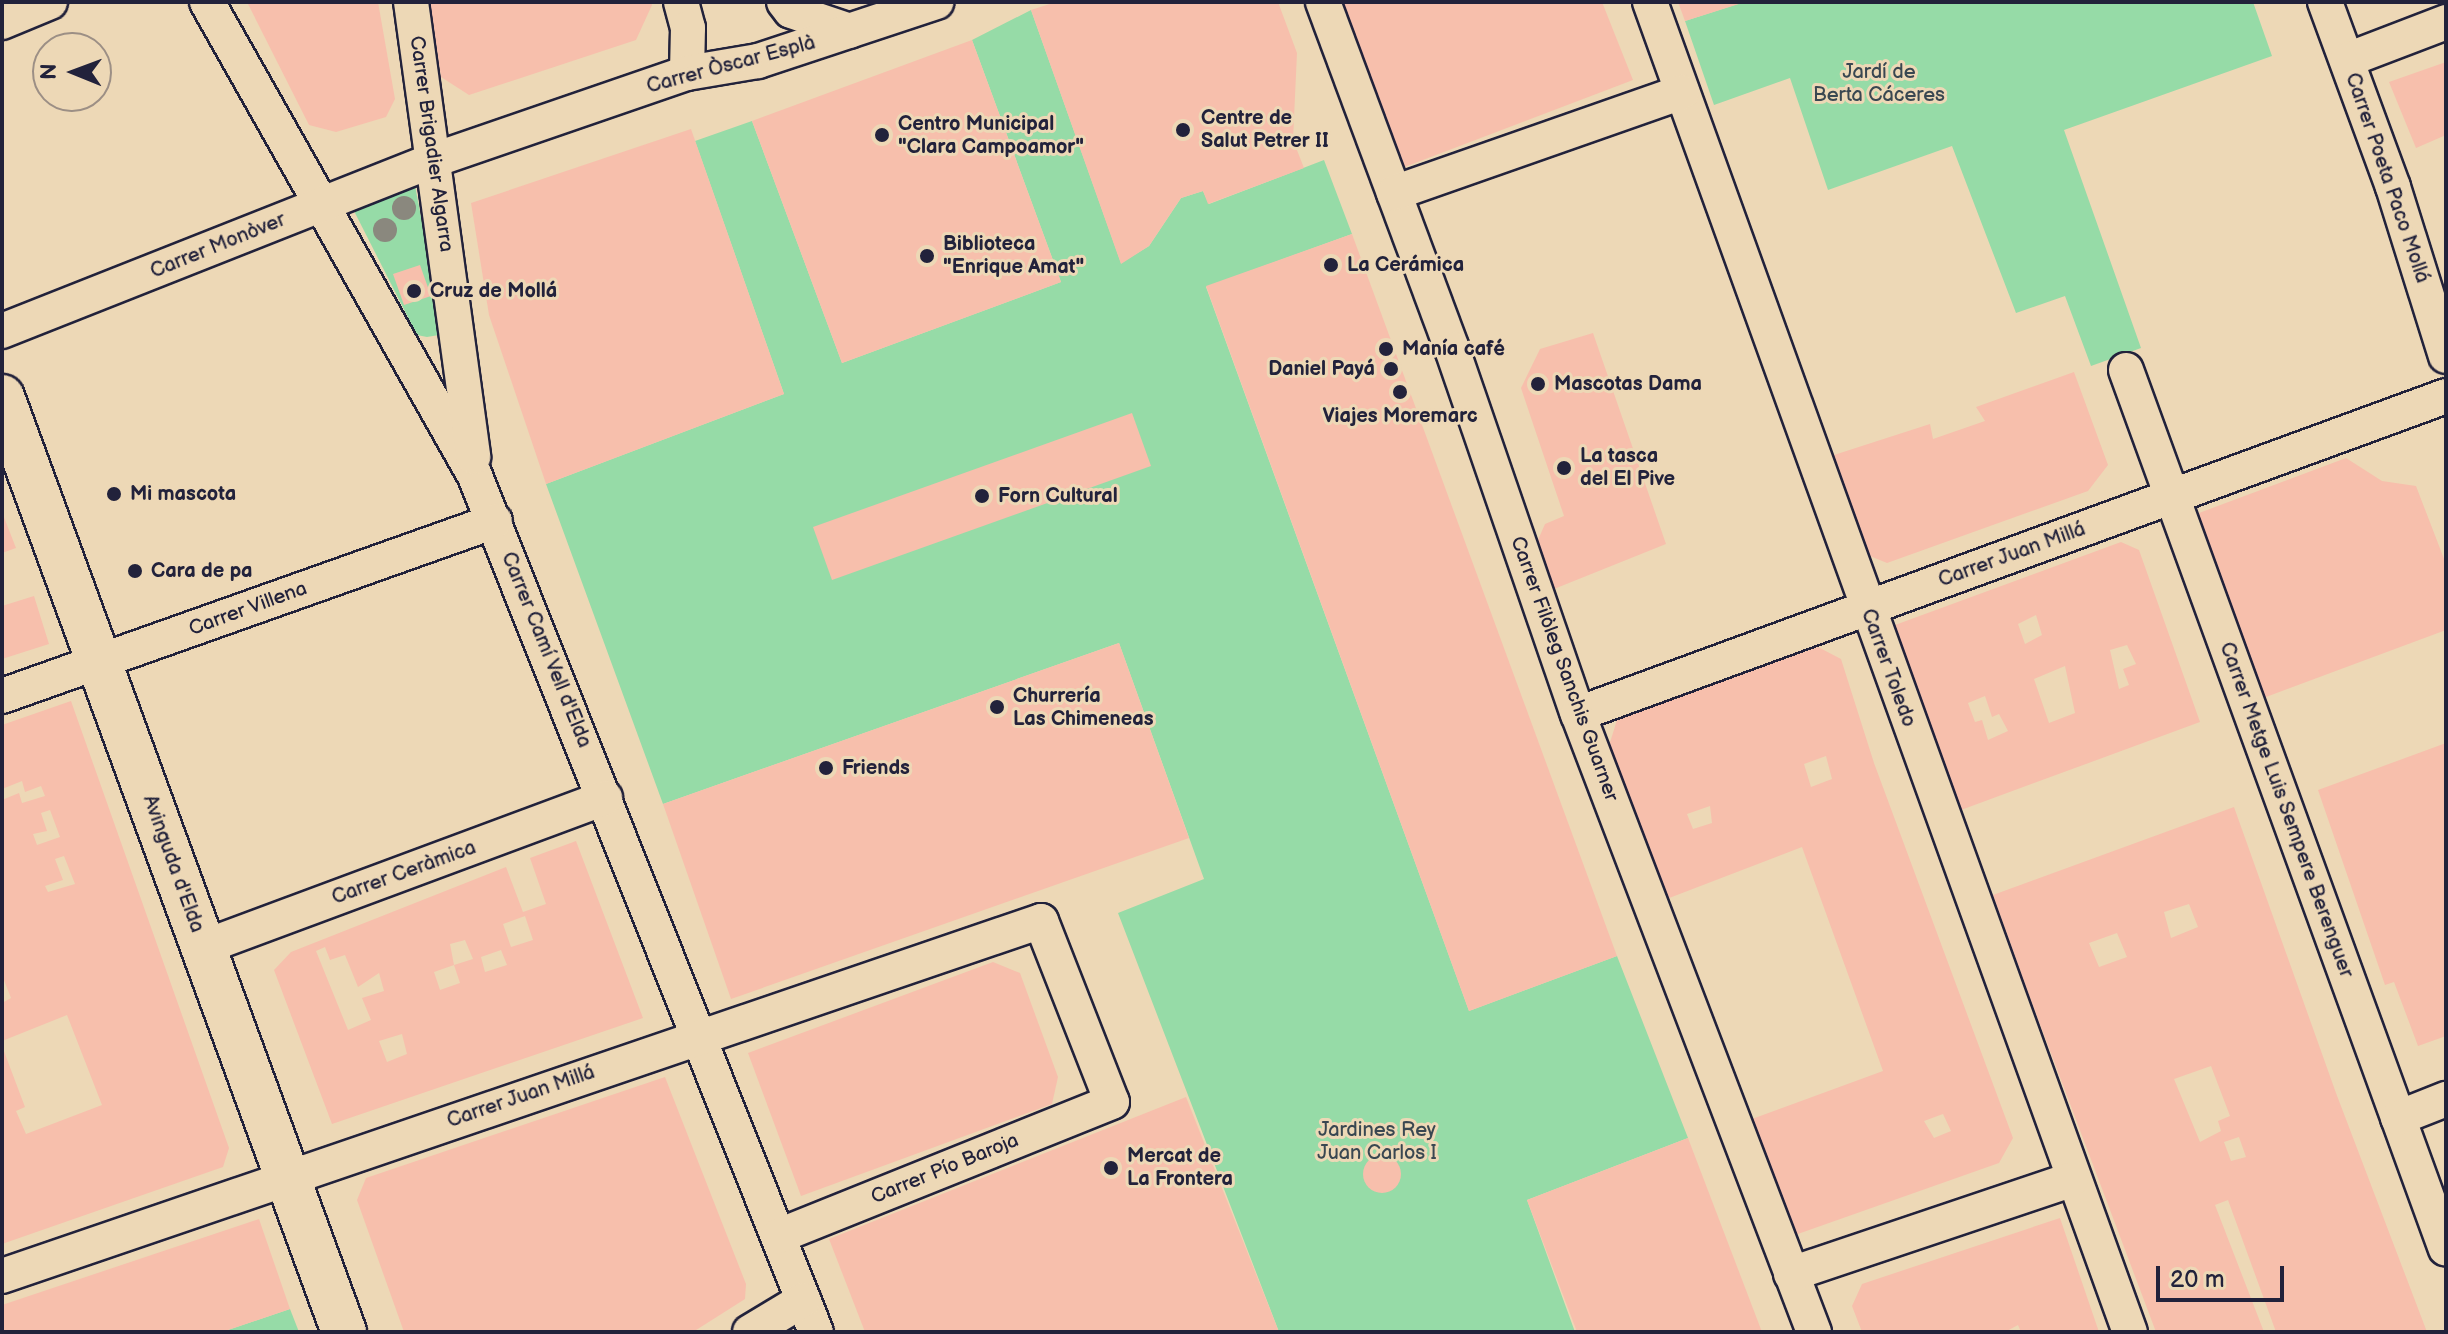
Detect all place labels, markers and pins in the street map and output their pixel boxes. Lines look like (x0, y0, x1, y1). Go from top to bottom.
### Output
place label: Centre de Salut Petrer II (1201, 106, 1329, 153)
place label: Centro Municipal "Clara Campoamor" (898, 112, 1084, 159)
marker: Centre de Salut Petrer II (1172, 119, 1194, 141)
marker: Centro Municipal "Clara Campoamor" (873, 126, 891, 144)
place label: Biblioteca "Enrique Amat" (943, 232, 1084, 279)
marker: Biblioteca "Enrique Amat" (918, 247, 936, 265)
place label: La Cerámica (1347, 253, 1464, 277)
marker: La Cerámica (1322, 256, 1340, 274)
place label: Cruz de Mollá (430, 279, 557, 303)
marker: Cruz de Mollá (405, 282, 423, 300)
place label: Manía café (1402, 337, 1505, 361)
marker: Manía café (1377, 340, 1395, 358)
place label: Daniel Payá (1268, 357, 1375, 381)
marker: Daniel Payá (1382, 360, 1400, 378)
place label: Mascotas Dama (1554, 372, 1702, 396)
marker: Mascotas Dama (1529, 375, 1547, 393)
marker: Viajes Moremarc (1391, 383, 1409, 401)
place label: Viajes Moremarc (1322, 404, 1478, 428)
place label: La tasca del El Pive (1580, 444, 1675, 491)
marker: La tasca del El Pive (1555, 459, 1573, 477)
place label: Mi mascota (130, 482, 236, 506)
place label: Forn Cultural (998, 484, 1118, 508)
marker: Mi mascota (105, 485, 123, 503)
marker: Forn Cultural (973, 487, 991, 505)
place label: Cara de pa (151, 559, 253, 583)
marker: Cara de pa (126, 562, 144, 580)
place label: Churrería Las Chimeneas (1013, 684, 1153, 731)
marker: Churrería Las Chimeneas (988, 698, 1006, 716)
place label: Friends (842, 756, 910, 780)
marker: Friends (817, 759, 835, 777)
place label: Mercat de La Frontera (1127, 1144, 1233, 1191)
marker: Mercat de La Frontera (1102, 1159, 1120, 1177)

